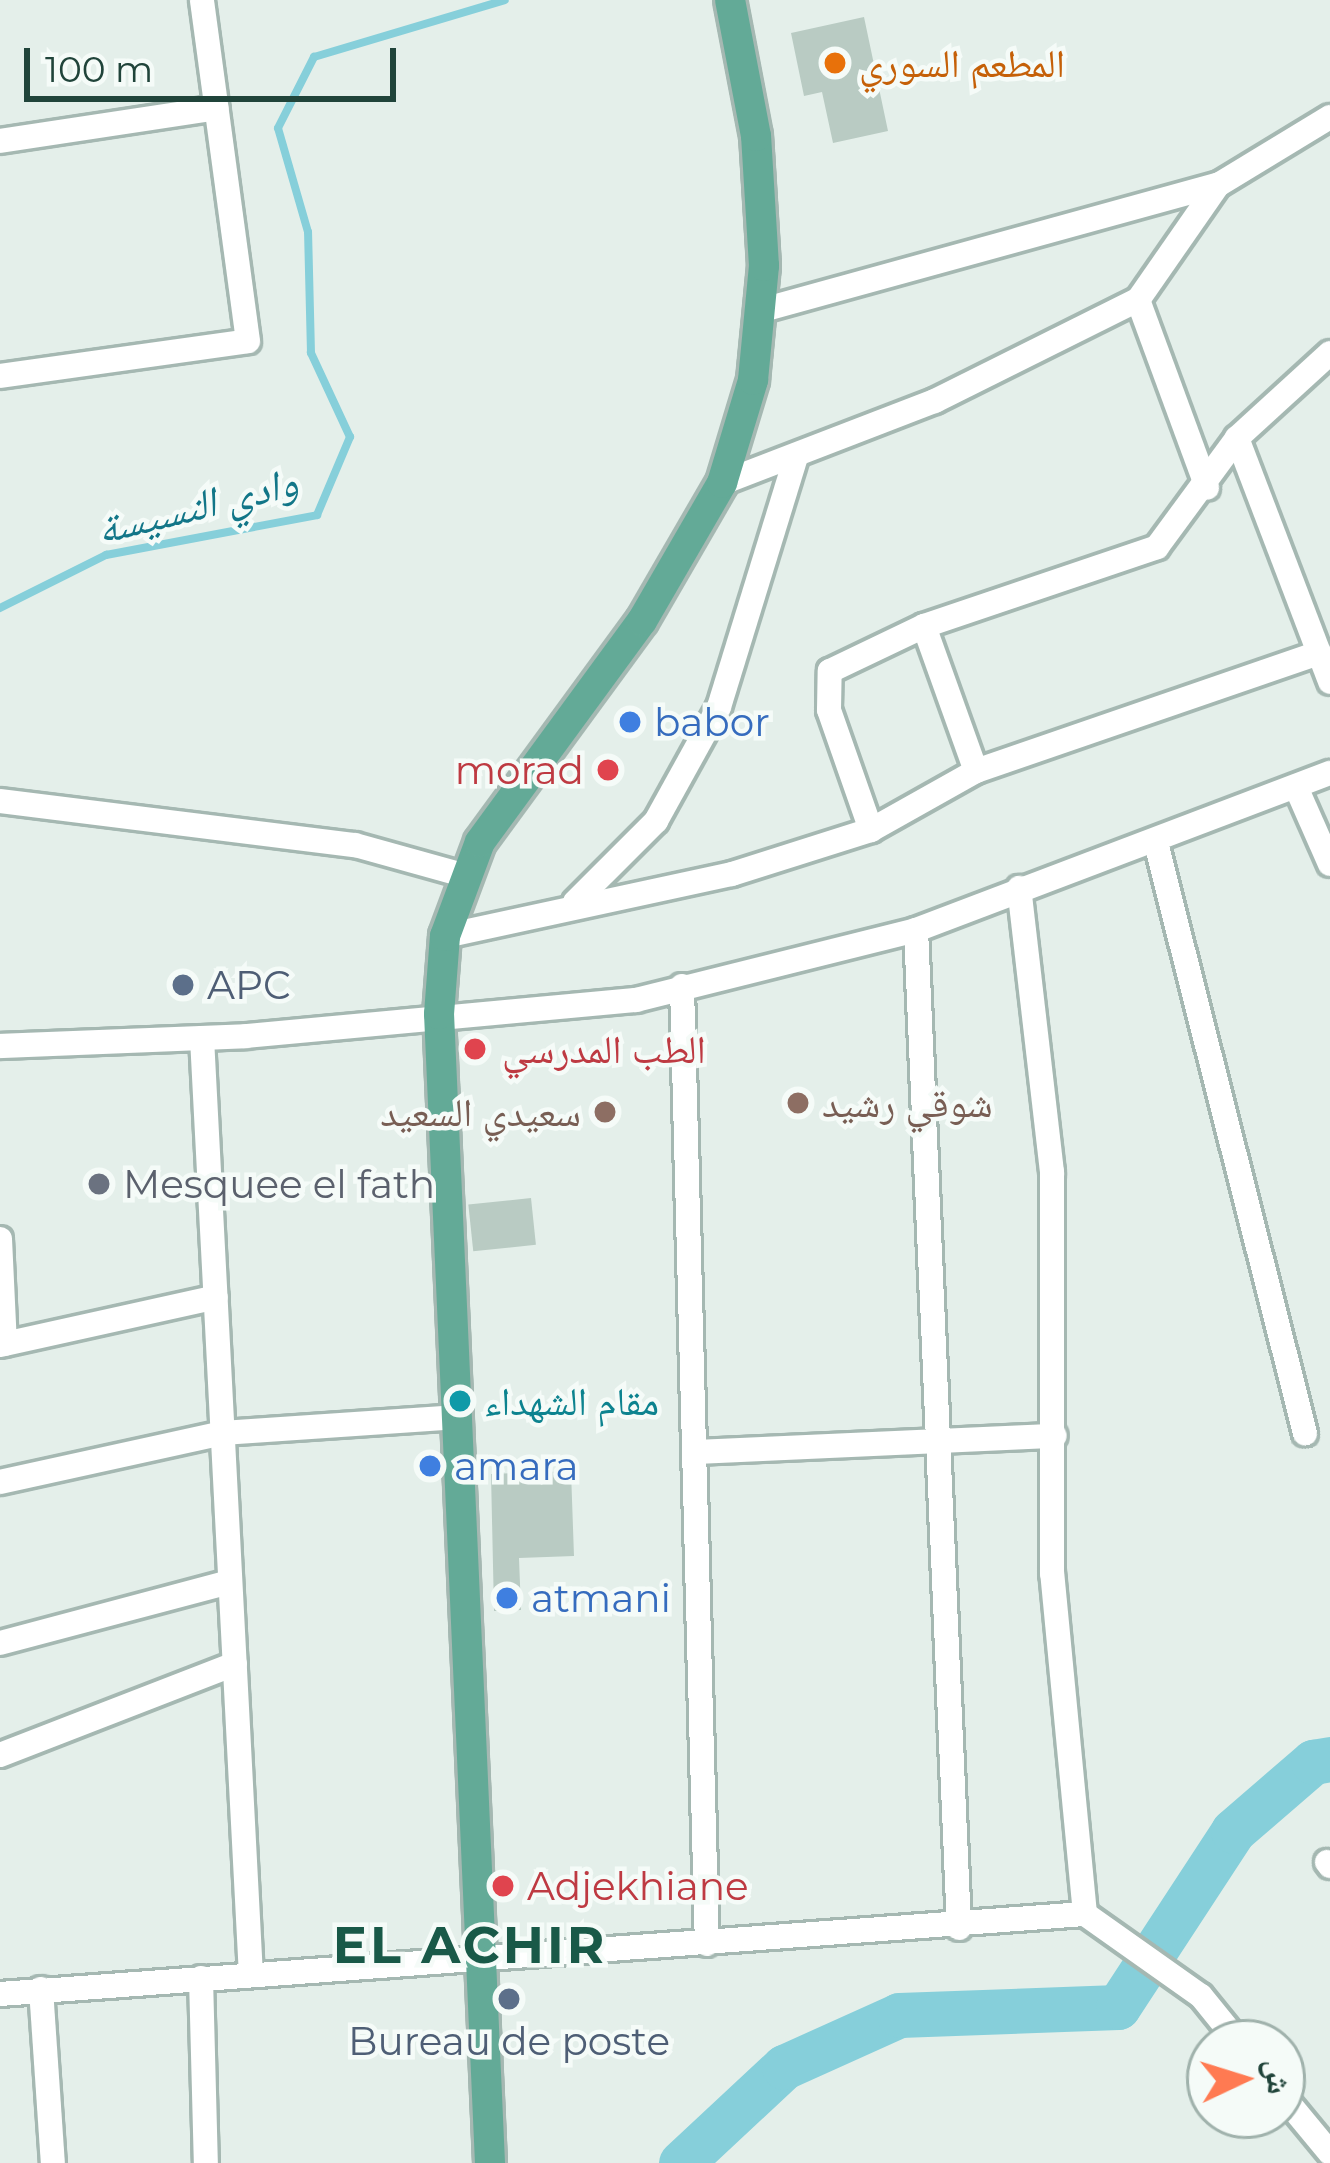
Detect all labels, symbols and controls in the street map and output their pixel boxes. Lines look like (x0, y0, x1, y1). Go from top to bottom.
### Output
scale bar (30, 24, 402, 98)
place label: المطعم السوري (859, 40, 1065, 86)
text: 100 m (45, 47, 153, 91)
marker: المطعم السوري (822, 50, 848, 76)
water label: وادي النسيسة (91, 456, 303, 554)
place label: babor (654, 699, 770, 745)
marker: babor (617, 709, 643, 735)
place label: morad (455, 747, 584, 793)
marker: morad (595, 757, 621, 783)
place label: APC (207, 962, 291, 1008)
marker: APC (170, 972, 196, 998)
place label: الطب المدرسي (502, 1026, 706, 1072)
marker: الطب المدرسي (459, 1033, 491, 1065)
place label: شوقي رشيد (822, 1080, 993, 1126)
place label: سعيدي السعيد (380, 1089, 581, 1135)
marker: شوقي رشيد (785, 1090, 811, 1116)
marker: سعيدي السعيد (592, 1099, 618, 1125)
place label: Mesquee el fath (123, 1161, 435, 1207)
marker: Mesquee el fath (86, 1171, 112, 1197)
place label: مقام الشهداء (484, 1378, 659, 1424)
marker: مقام الشهداء (447, 1388, 473, 1414)
place label: amara (454, 1443, 578, 1489)
marker: amara (417, 1453, 443, 1479)
place label: atmani (531, 1575, 671, 1621)
marker: atmani (494, 1585, 520, 1611)
place label: Adjekhiane (527, 1863, 749, 1909)
marker: Adjekhiane (490, 1873, 516, 1899)
district label: EL ACHIR (333, 1914, 607, 1976)
marker: Bureau de poste (496, 1986, 522, 2012)
place label: Bureau de poste (348, 2018, 670, 2064)
north arrow (1186, 2019, 1306, 2139)
text: ش (1258, 2058, 1300, 2096)

